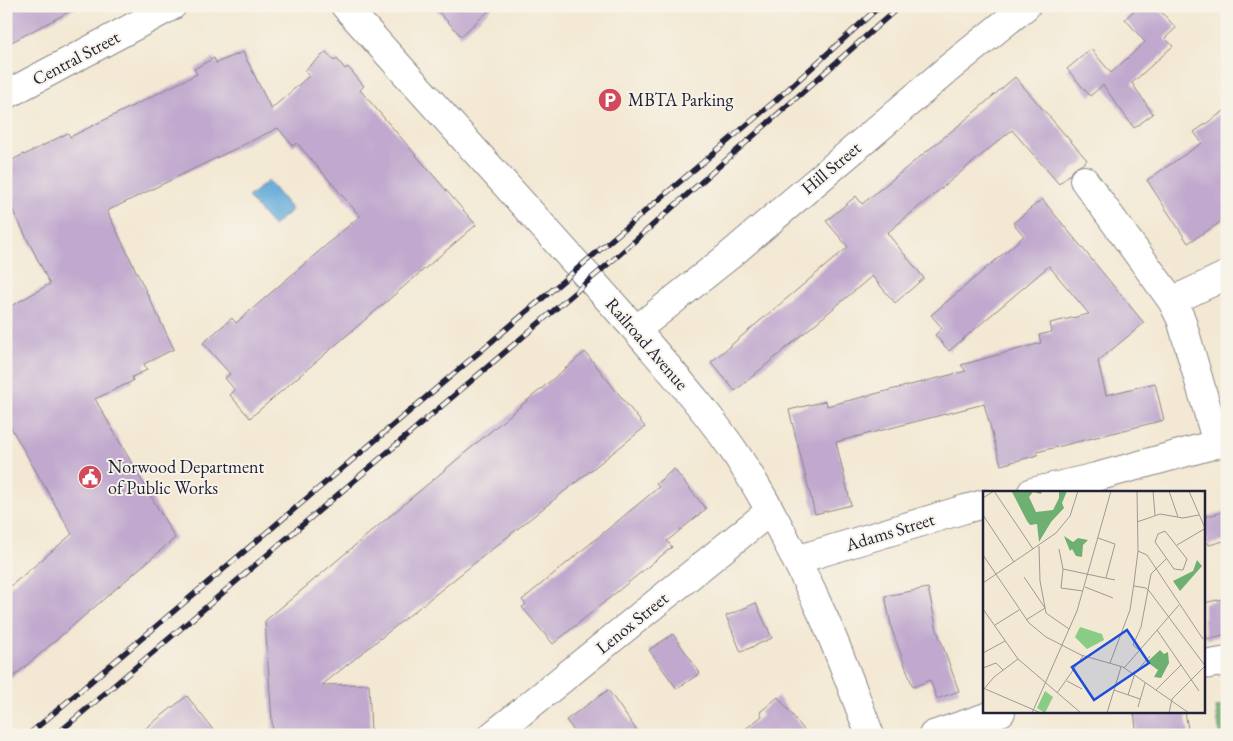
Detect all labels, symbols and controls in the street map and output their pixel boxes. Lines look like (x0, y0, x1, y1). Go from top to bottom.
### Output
street label: Central Street (28, 25, 124, 90)
parking icon: MBTA Parking (597, 87, 623, 113)
place label: MBTA Parking (628, 88, 734, 111)
street label: Hill Street (796, 136, 865, 199)
street label: Railroad Avenue (601, 293, 694, 395)
place label: Norwood Department of Public Works (108, 455, 265, 499)
public building icon: Norwood Department of Public Works (77, 464, 103, 490)
inset map (983, 491, 1206, 714)
street label: Adams Street (842, 507, 937, 556)
street label: Lenox Street (591, 586, 673, 659)

